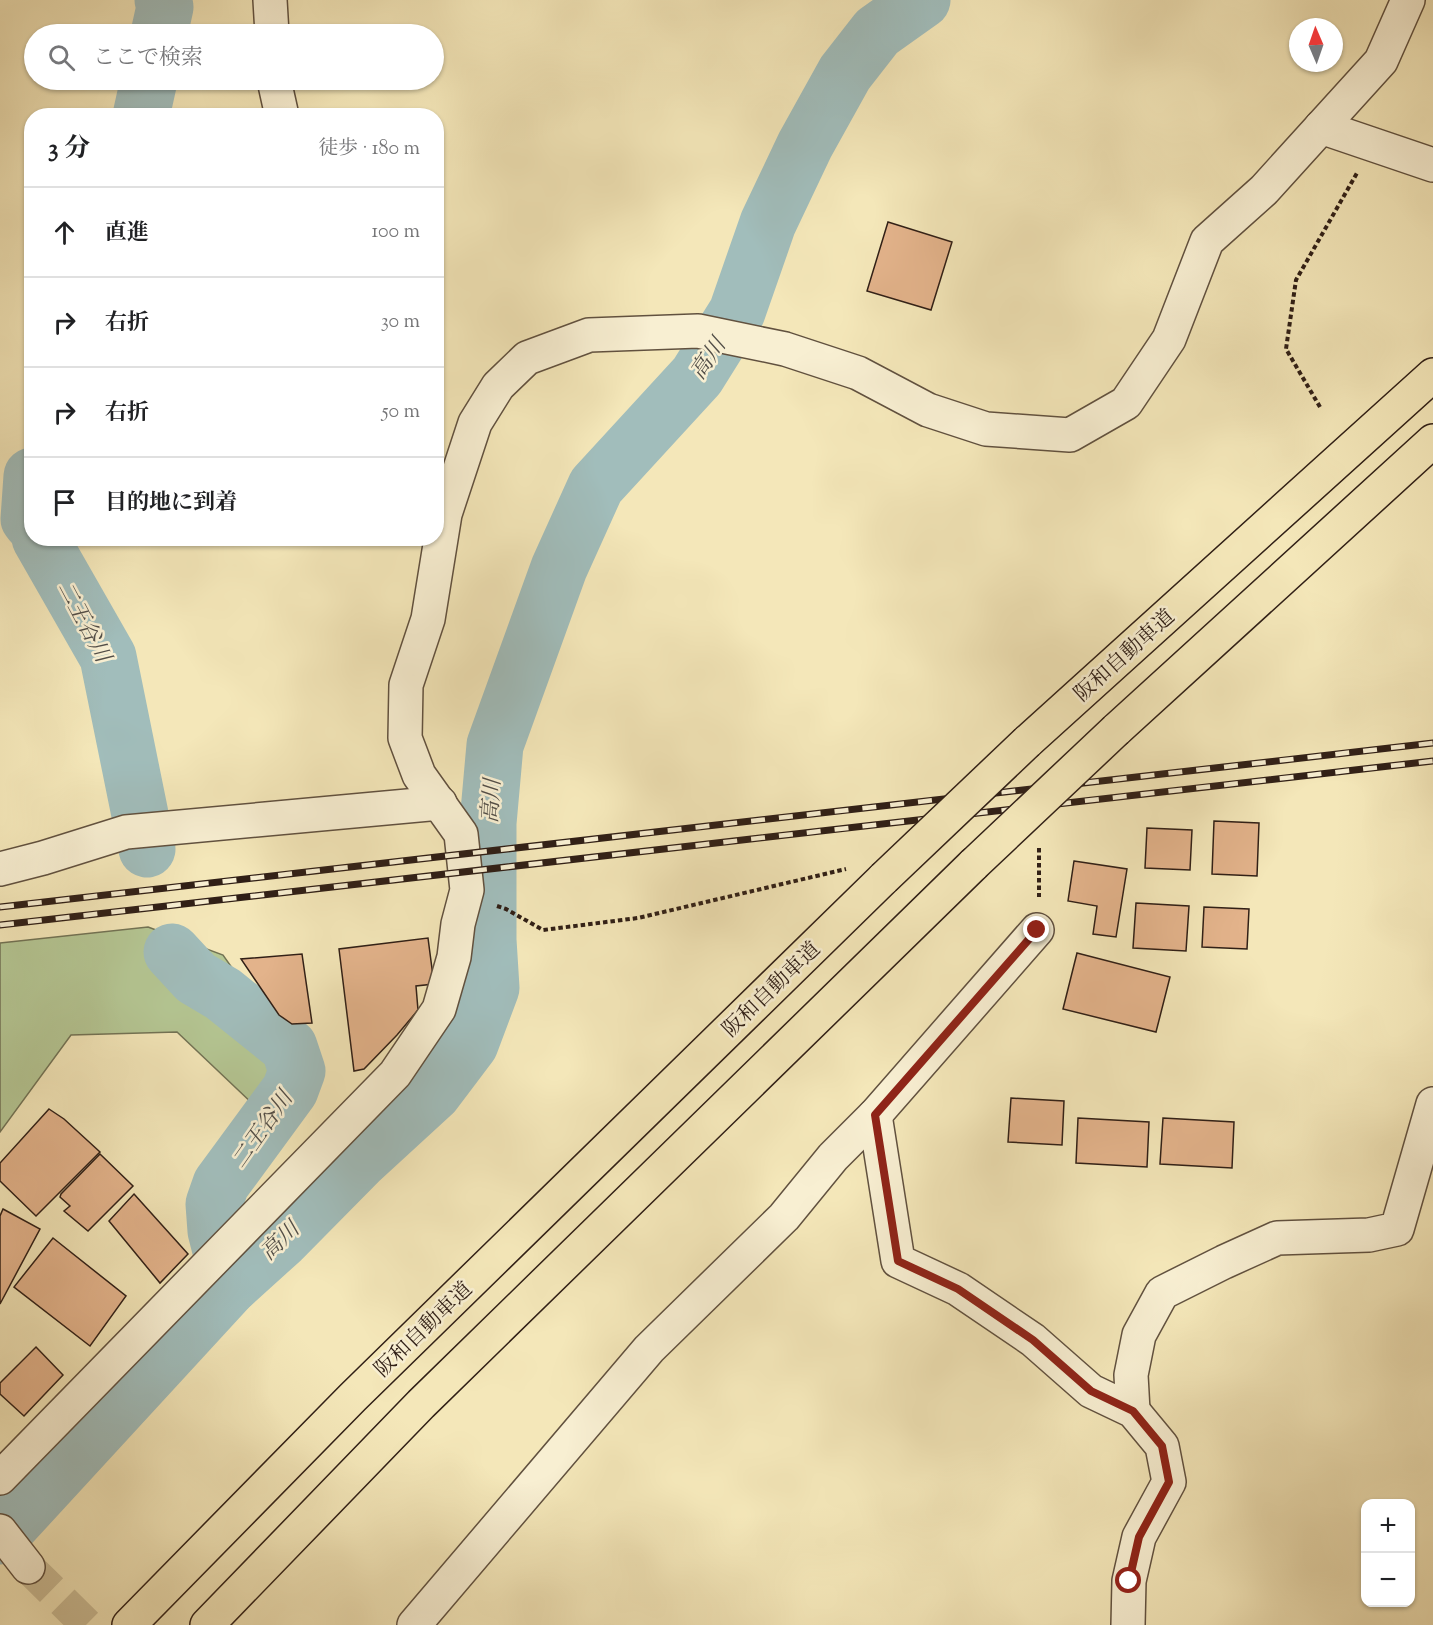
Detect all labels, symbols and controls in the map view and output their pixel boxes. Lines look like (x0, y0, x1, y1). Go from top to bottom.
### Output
north arrow (1289, 18, 1343, 72)
search box (24, 24, 444, 90)
icon: search (45, 41, 78, 74)
text: ここで検索 (93, 43, 203, 75)
text: 3 分 (48, 131, 90, 168)
text: 徒歩 · 180 m (318, 135, 420, 164)
icon: ahead (48, 216, 81, 249)
text: 直進 (105, 218, 149, 250)
text: 100 m (371, 218, 420, 247)
icon: right (48, 306, 81, 339)
text: 右折 (105, 308, 149, 340)
text: 30 m (381, 308, 420, 337)
water label: 高川 (684, 331, 736, 387)
icon: right (48, 396, 81, 429)
text: 右折 (105, 398, 149, 430)
text: 50 m (382, 398, 420, 427)
icon: arrive (48, 486, 81, 519)
text: 目的地に到着 (105, 488, 237, 520)
water label: 二王谷川 (48, 576, 118, 671)
street label: 阪和自動車道 (1068, 603, 1182, 710)
water label: 高川 (475, 776, 511, 824)
route end (1023, 916, 1049, 942)
street label: 阪和自動車道 (717, 936, 828, 1045)
water label: 二王谷川 (225, 1084, 303, 1176)
water label: 高川 (254, 1214, 309, 1269)
street label: 阪和自動車道 (369, 1276, 480, 1385)
map controls (1361, 1499, 1415, 1607)
button: + (1361, 1499, 1415, 1553)
button: − (1361, 1553, 1415, 1607)
route start (1115, 1567, 1141, 1593)

